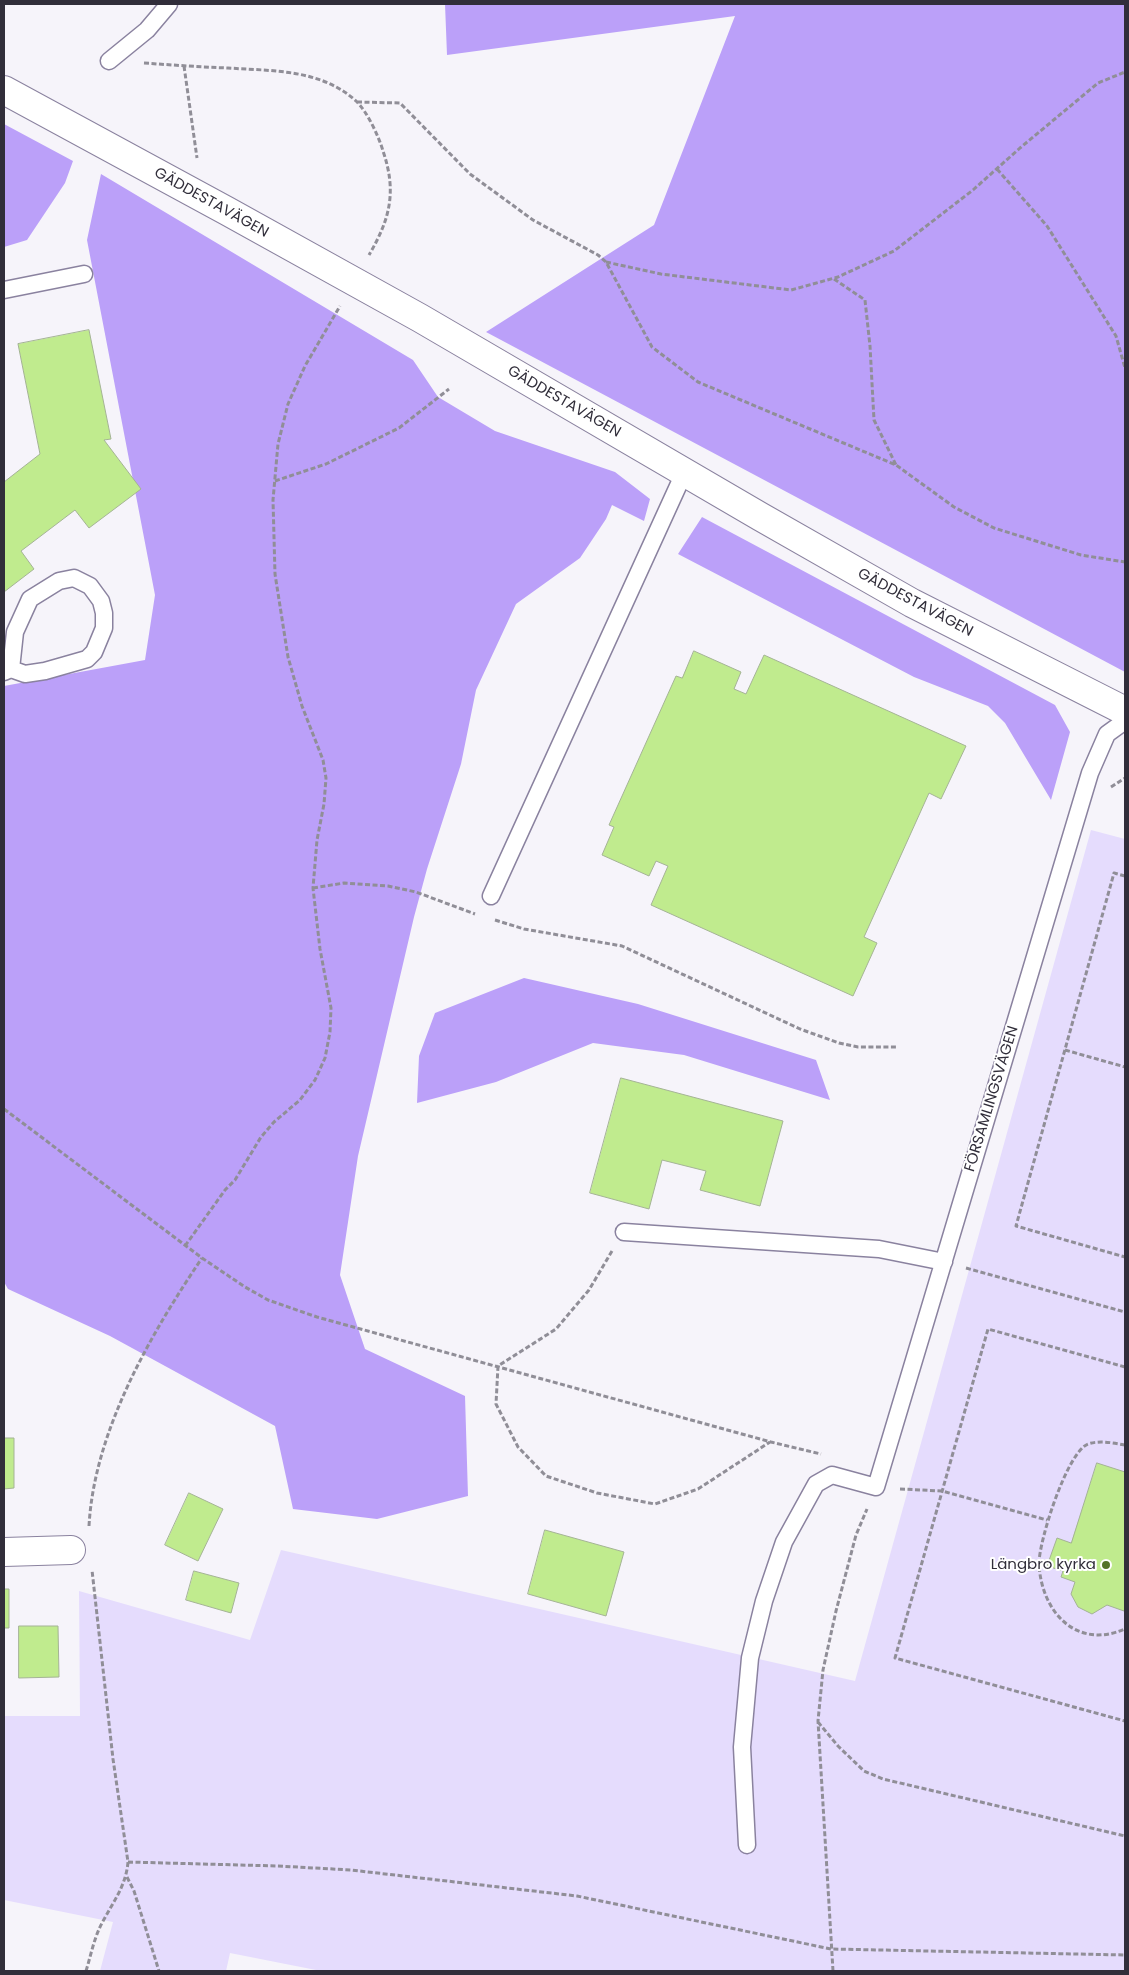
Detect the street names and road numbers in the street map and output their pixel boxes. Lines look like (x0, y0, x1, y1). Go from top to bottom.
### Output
street label: GÄDDESTAVÄGEN (151, 164, 271, 242)
street label: GÄDDESTAVÄGEN (504, 362, 624, 442)
street label: GÄDDESTAVÄGEN (854, 565, 976, 641)
street label: FÖRSAMLINGSVÄGEN (961, 1024, 1023, 1174)

